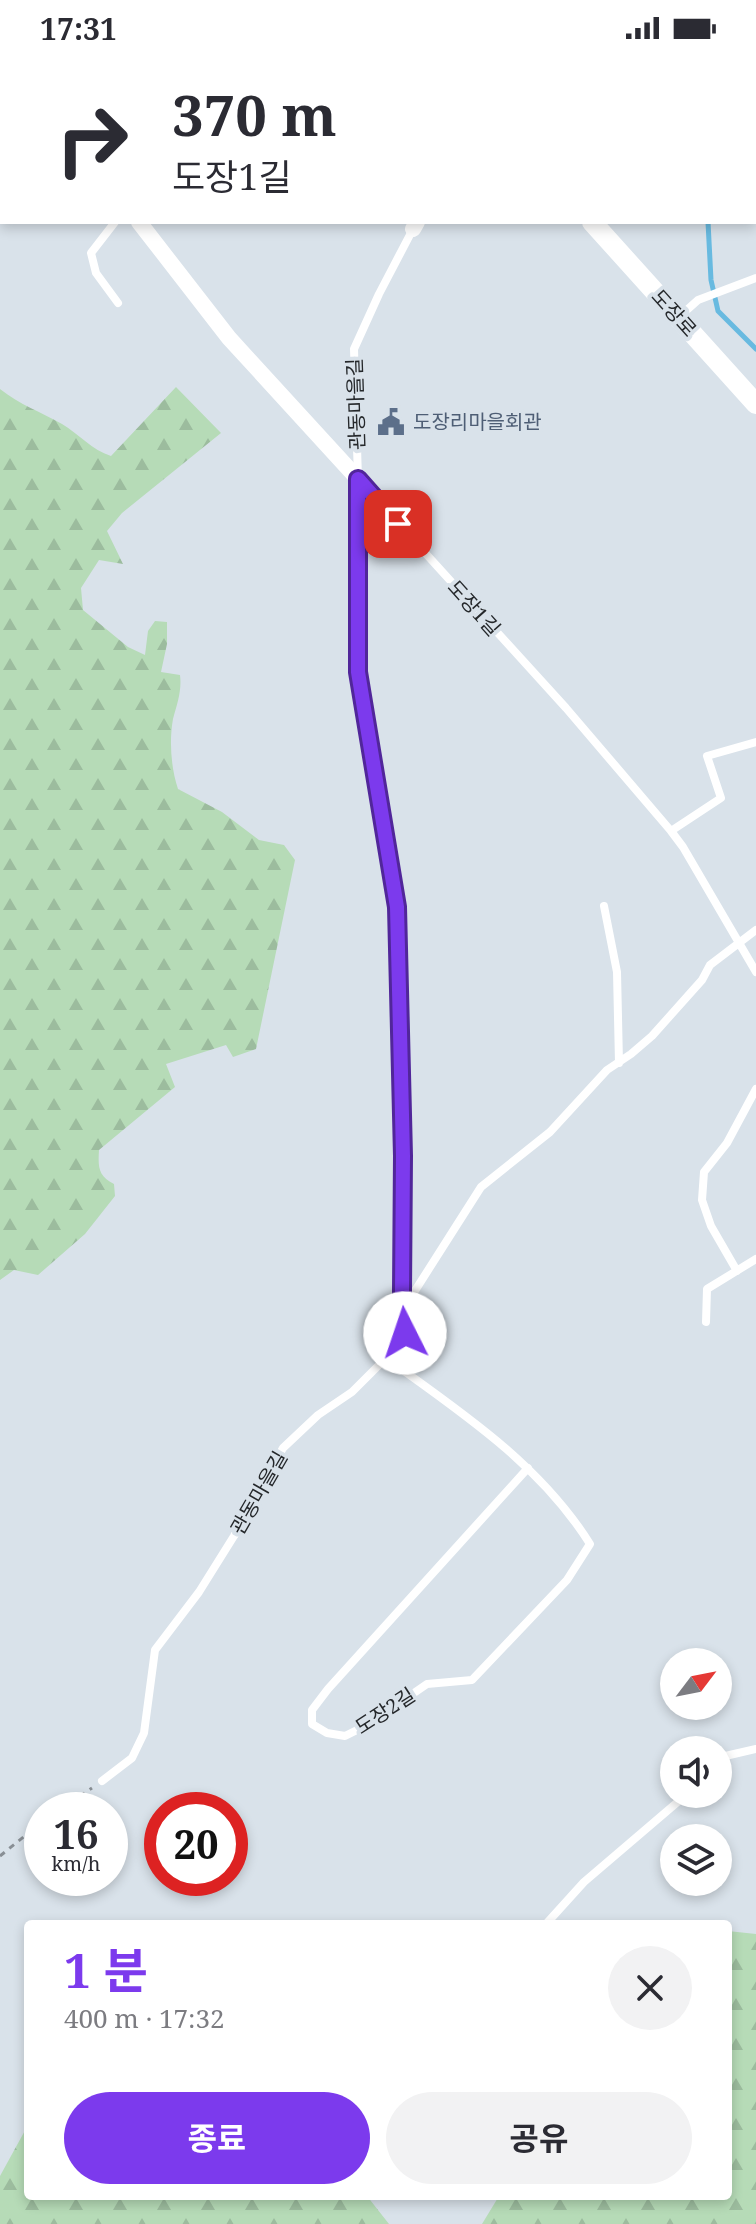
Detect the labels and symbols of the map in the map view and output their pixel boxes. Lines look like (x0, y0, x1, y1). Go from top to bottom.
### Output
street label: 도장로 (646, 283, 703, 342)
street label: 관동마을길 (340, 358, 371, 450)
public building icon: 도장리마을회관 (376, 407, 406, 437)
place label: 도장리마을회관 (413, 408, 542, 435)
pin (364, 490, 432, 558)
street label: 도장1길 (442, 574, 507, 641)
position arrow (363, 1291, 447, 1375)
street label: 관동마을길 (224, 1446, 293, 1539)
north arrow (660, 1648, 732, 1720)
street label: 도장2길 (350, 1681, 420, 1740)
speed limit sign: 20 (144, 1792, 248, 1896)

